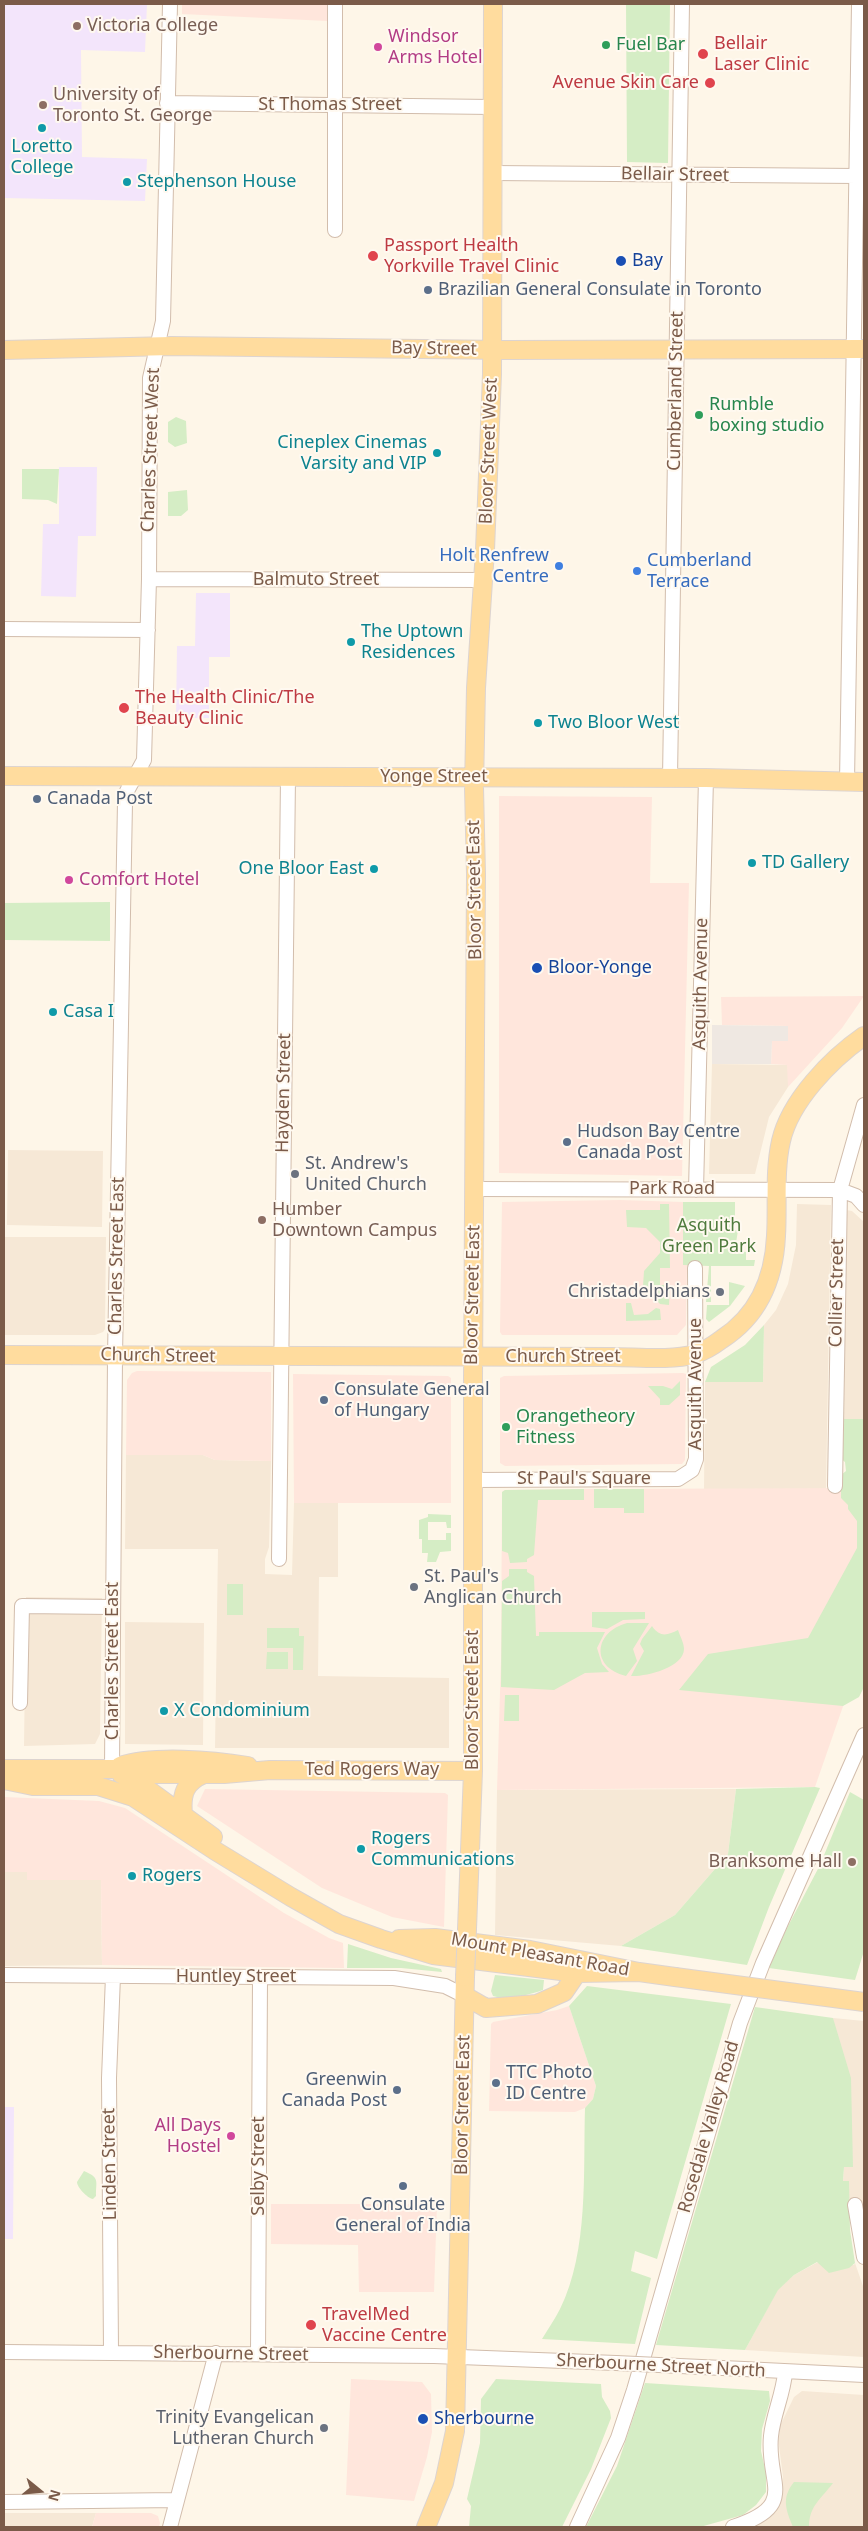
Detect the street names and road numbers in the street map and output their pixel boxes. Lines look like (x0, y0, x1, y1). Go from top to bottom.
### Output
street label: St Thomas Street (258, 94, 402, 116)
street label: Bellair Street (621, 163, 729, 187)
street label: Cumberland Street (664, 311, 688, 471)
street label: Bay Street (391, 337, 477, 361)
street label: Charles Street West (137, 367, 165, 533)
street label: Bloor Street West (476, 377, 502, 525)
street label: Balmuto Street (253, 569, 379, 591)
street label: Yonge Street (380, 766, 488, 788)
street label: Bloor Street East (463, 820, 487, 960)
street label: Asquith Avenue (689, 918, 713, 1050)
street label: Hayden Street (272, 1033, 296, 1153)
street label: Charles Street East (105, 1177, 129, 1335)
street label: Park Road (629, 1178, 715, 1200)
street label: Bloor Street East (461, 1225, 485, 1365)
street label: Collier Street (825, 1238, 849, 1348)
street label: Asquith Avenue (685, 1318, 707, 1450)
street label: Church Street (100, 1344, 216, 1368)
street label: Church Street (505, 1346, 621, 1368)
street label: St Paul's Square (517, 1468, 651, 1490)
street label: Charles Street East (102, 1582, 124, 1740)
street label: Bloor Street East (462, 1630, 484, 1770)
street label: Ted Rogers Way (305, 1759, 439, 1781)
street label: Mount Pleasant Road (449, 1929, 631, 1981)
street label: Huntley Street (176, 1966, 296, 1988)
street label: Bloor Street East (451, 2035, 475, 2175)
street label: Rosedale Valley Road (674, 2038, 744, 2216)
street label: Linden Street (98, 2108, 122, 2220)
street label: Selby Street (248, 2116, 270, 2216)
street label: Sherbourne Street (153, 2342, 309, 2366)
street label: Sherbourne Street North (556, 2350, 766, 2382)

